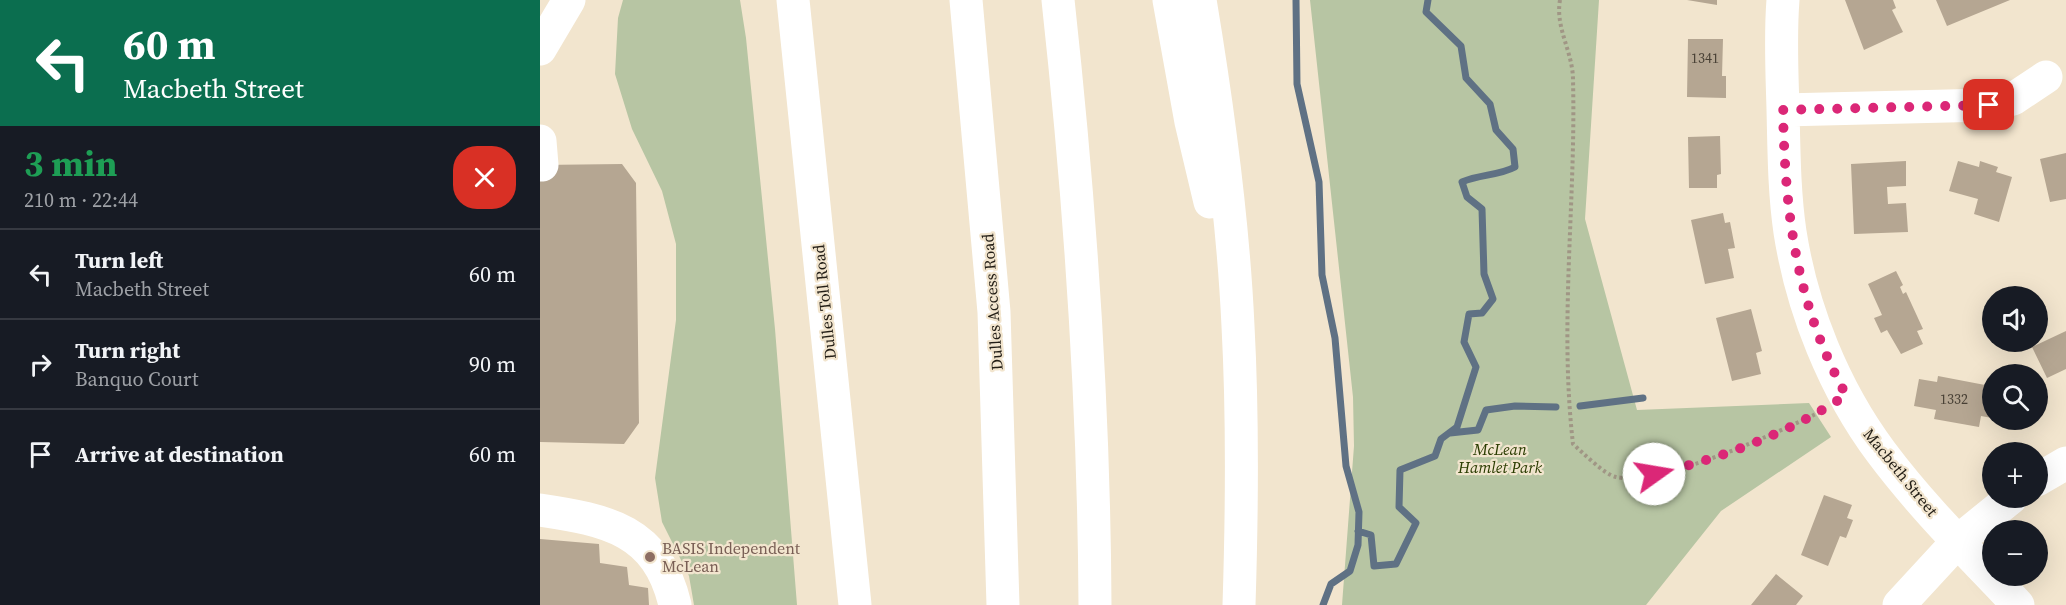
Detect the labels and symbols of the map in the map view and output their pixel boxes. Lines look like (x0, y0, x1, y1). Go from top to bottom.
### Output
house number: 1341 (1691, 48, 1719, 68)
pin (1963, 79, 2014, 130)
street label: Dulles Access Road (976, 233, 1008, 371)
street label: Dulles Toll Road (807, 243, 841, 361)
house number: 1332 (1940, 389, 1968, 409)
street label: Macbeth Street (1859, 423, 1944, 521)
park label: McLean Hamlet Park (1457, 438, 1542, 478)
position arrow (1622, 442, 1686, 506)
place label: BASIS Independent McLean (662, 537, 801, 577)
marker: BASIS Independent McLean (643, 550, 657, 564)

